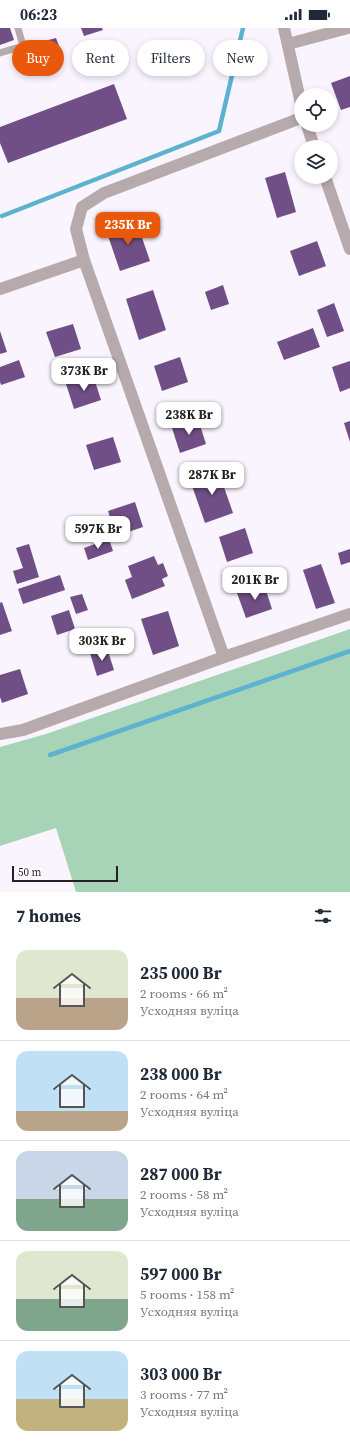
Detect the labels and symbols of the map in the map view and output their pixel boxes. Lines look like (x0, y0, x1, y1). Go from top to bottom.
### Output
pin: 235K Br (91, 212, 165, 246)
pin: 373K Br (47, 358, 121, 392)
pin: 238K Br (152, 402, 226, 436)
pin: 287K Br (175, 462, 249, 496)
pin: 597K Br (61, 516, 135, 550)
pin: 201K Br (218, 567, 292, 601)
pin: 303K Br (65, 628, 139, 662)
scale bar (12, 864, 118, 883)

